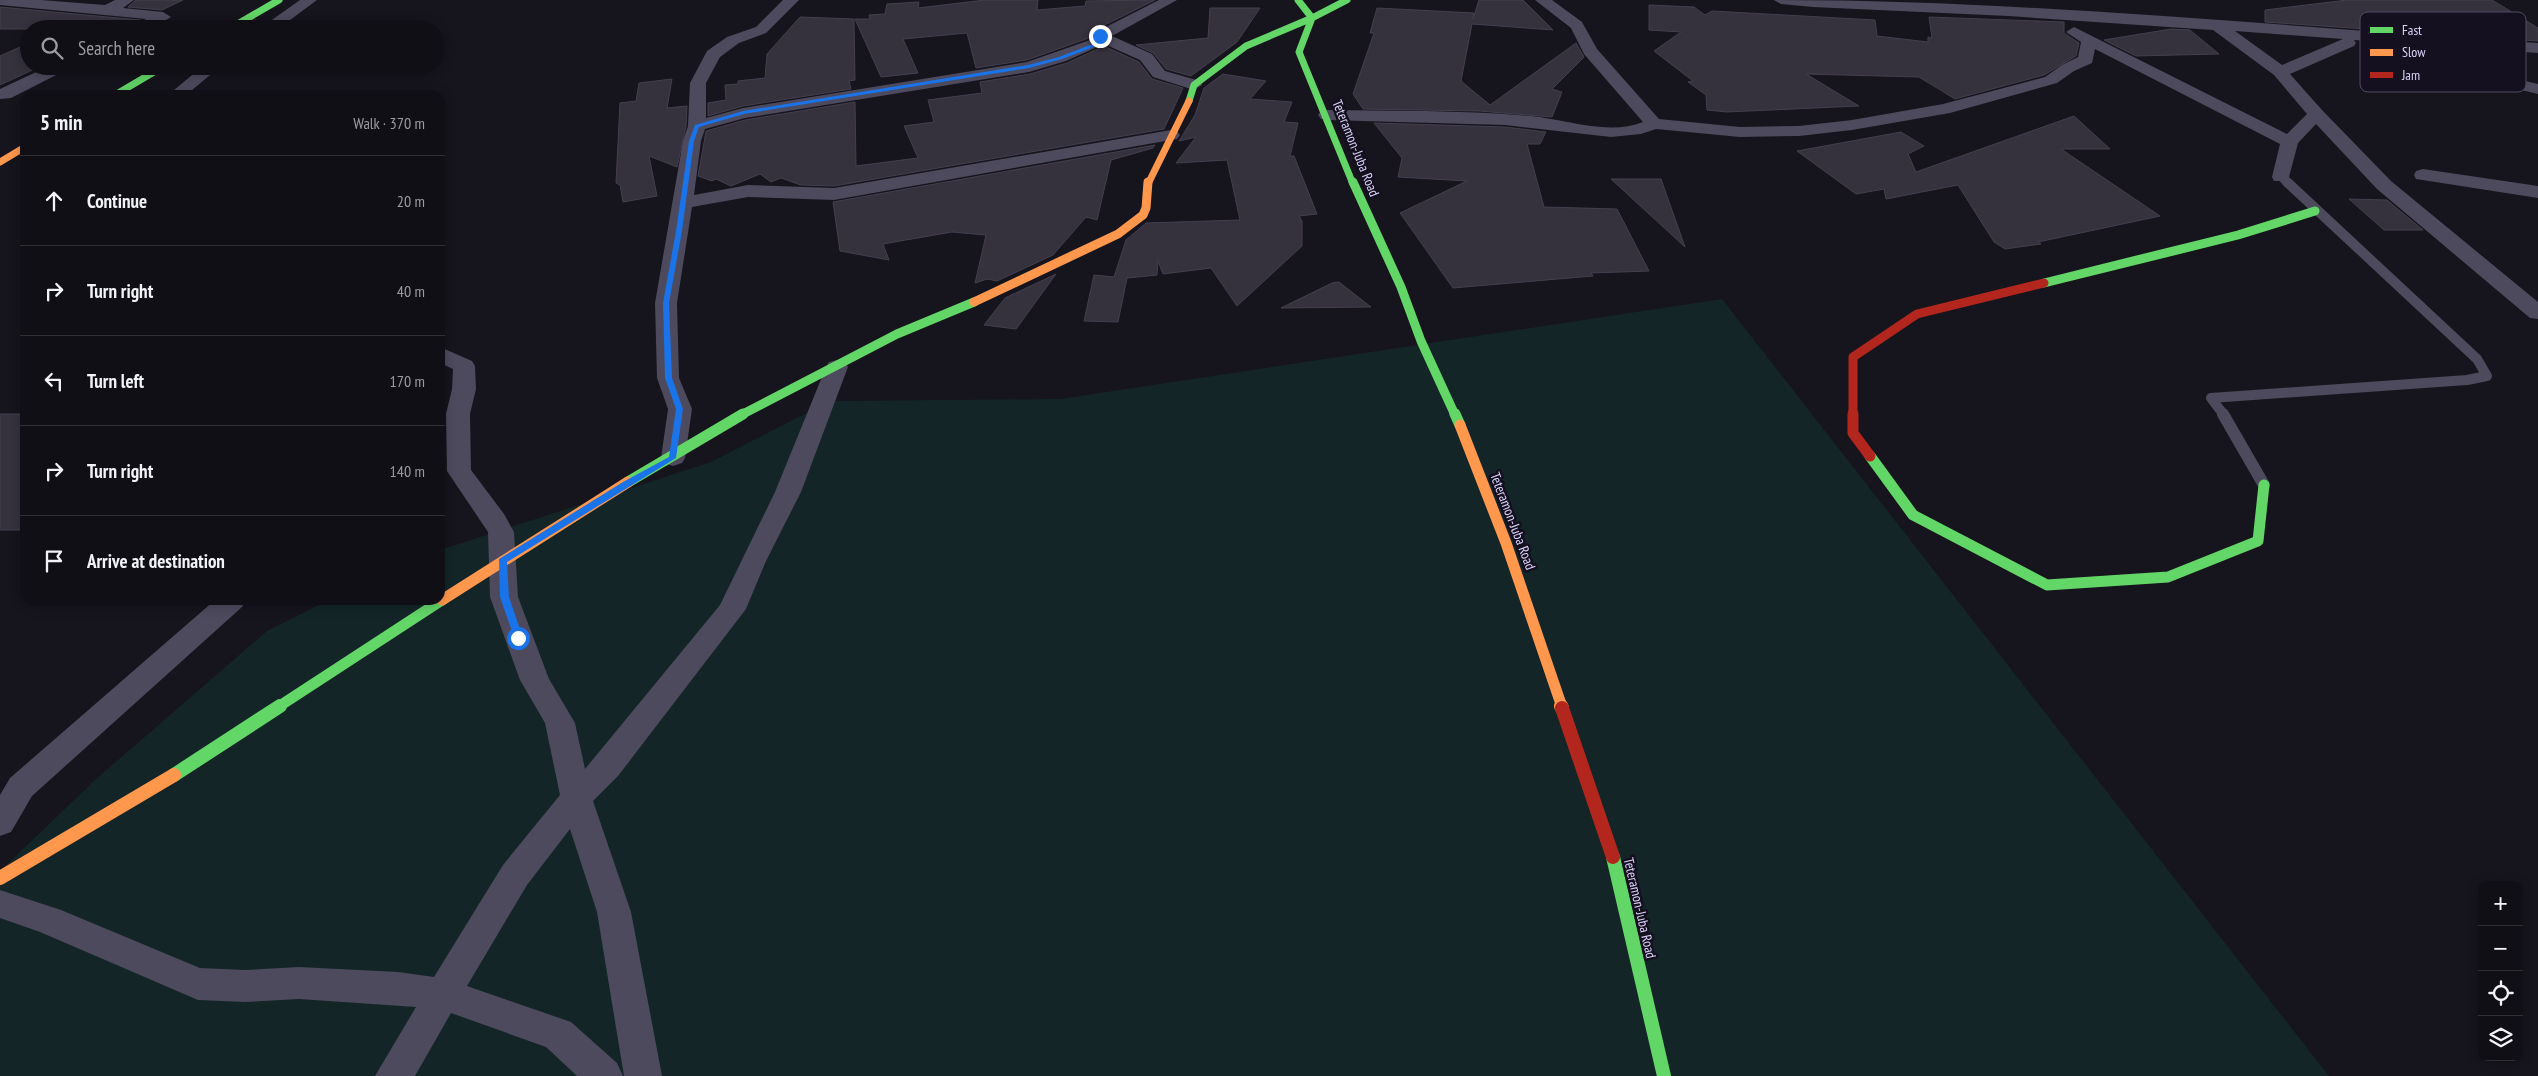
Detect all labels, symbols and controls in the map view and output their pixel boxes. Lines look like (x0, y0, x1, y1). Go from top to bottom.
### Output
legend (2360, 12, 2526, 92)
search box (20, 20, 445, 75)
text: Fast (2402, 21, 2422, 39)
route end (1089, 25, 1112, 48)
icon: search (38, 34, 66, 62)
text: Search here (78, 36, 155, 60)
text: Slow (2402, 43, 2426, 61)
text: Jam (2401, 66, 2420, 84)
street label: Teteramon-Juba Road (1328, 97, 1384, 199)
text: 5 min (40, 109, 82, 136)
text: Walk · 370 m (353, 113, 425, 133)
icon: ahead (40, 187, 68, 215)
text: Continue (87, 189, 147, 213)
text: 20 m (397, 191, 425, 211)
icon: right (40, 277, 68, 305)
text: Turn right (87, 279, 153, 303)
text: 40 m (397, 281, 425, 301)
icon: left (40, 367, 68, 395)
text: Turn left (87, 369, 144, 393)
text: 170 m (390, 371, 425, 391)
icon: right (40, 457, 68, 485)
text: Turn right (87, 459, 153, 483)
text: 140 m (390, 461, 425, 481)
street label: Teteramon-Juba Road (1486, 470, 1540, 572)
icon: arrive (40, 547, 68, 575)
text: Arrive at destination (87, 549, 225, 573)
route start (507, 627, 530, 650)
street label: Teteramon-Juba Road (1620, 856, 1660, 960)
map controls (2478, 881, 2523, 1061)
button: + (2478, 881, 2523, 926)
button: − (2478, 926, 2523, 971)
button: locate (2478, 971, 2523, 1016)
button: layers (2478, 1016, 2523, 1061)

